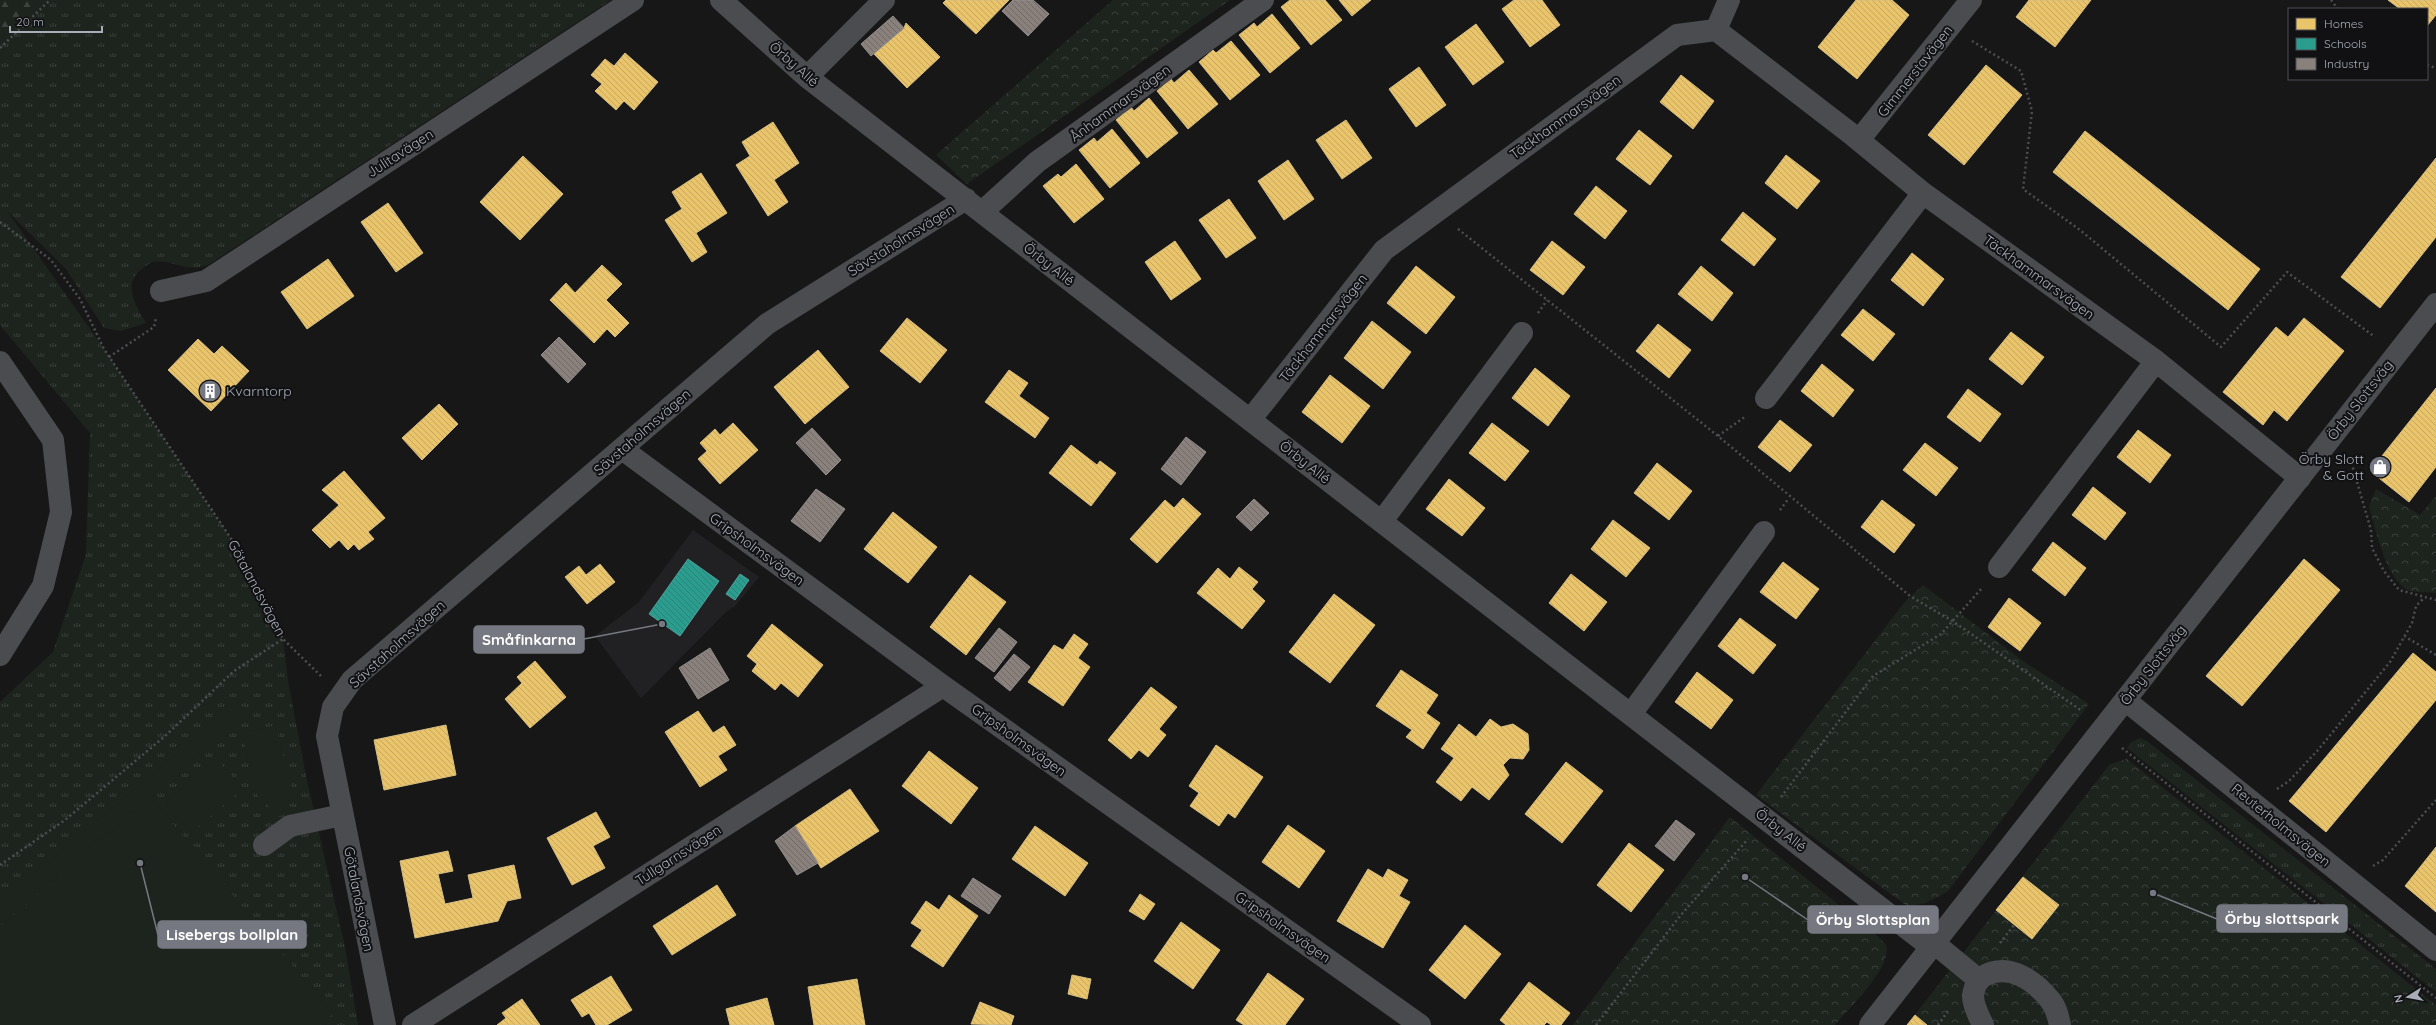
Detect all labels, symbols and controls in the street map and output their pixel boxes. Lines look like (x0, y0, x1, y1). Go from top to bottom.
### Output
scale bar (10, 8, 102, 34)
legend (2288, 8, 2428, 80)
text: 20 m (16, 14, 44, 29)
text: Homes (2324, 16, 2364, 31)
street label: Gimmerstavägen (1874, 22, 1956, 120)
text: Schools (2324, 36, 2367, 51)
street label: Örby Allé (766, 38, 822, 90)
text: Industry (2324, 56, 2369, 71)
street label: Ånhammarsvägen (1066, 60, 1174, 146)
street label: Täckhammarsvägen (1506, 71, 1624, 163)
street label: Julitavägen (363, 125, 437, 181)
street label: Sävstaholmsvägen (844, 200, 958, 280)
street label: Täckhammarsvägen (1980, 231, 2098, 323)
street label: Örby Allé (1020, 239, 1078, 290)
street label: Täckhammarsvägen (1275, 270, 1371, 386)
street label: Örby Slottsväg (2323, 356, 2397, 444)
building icon: Kvarntorp (197, 378, 223, 404)
place label: Kvarntorp (226, 382, 292, 400)
street label: Sävstaholmsvägen (590, 385, 694, 479)
street label: Örby Allé (1276, 437, 1334, 488)
place label: Örby Slott & Gott (2299, 450, 2364, 484)
shop icon: Örby Slott & Gott (2367, 454, 2393, 480)
street label: Gripsholmsvägen (706, 509, 808, 589)
street label: Götalandsvägen (224, 537, 290, 639)
street label: Sävstaholmsvägen (345, 596, 449, 692)
street label: Örby Slottsväg (2116, 621, 2190, 709)
callout: Småfinkarna (474, 626, 584, 653)
text: Småfinkarna (482, 630, 576, 649)
street label: Gripsholmsvägen (968, 700, 1070, 780)
street label: Reuterholmsvägen (2228, 779, 2334, 871)
street label: Örby Allé (1752, 805, 1810, 856)
street label: Tullgarnsvägen (632, 821, 724, 889)
street label: Götalandsvägen (340, 845, 378, 953)
street label: Gripsholmsvägen (1232, 887, 1334, 967)
callout: Örby slottspark (2217, 905, 2347, 932)
callout: Örby Slottsplan (1808, 906, 1938, 933)
text: Örby slottspark (2225, 909, 2339, 928)
text: Örby Slottsplan (1816, 910, 1930, 929)
callout: Lisebergs bollplan (158, 921, 306, 948)
text: Lisebergs bollplan (166, 925, 298, 944)
north arrow (2388, 977, 2428, 1017)
text: N (2391, 994, 2406, 1004)

